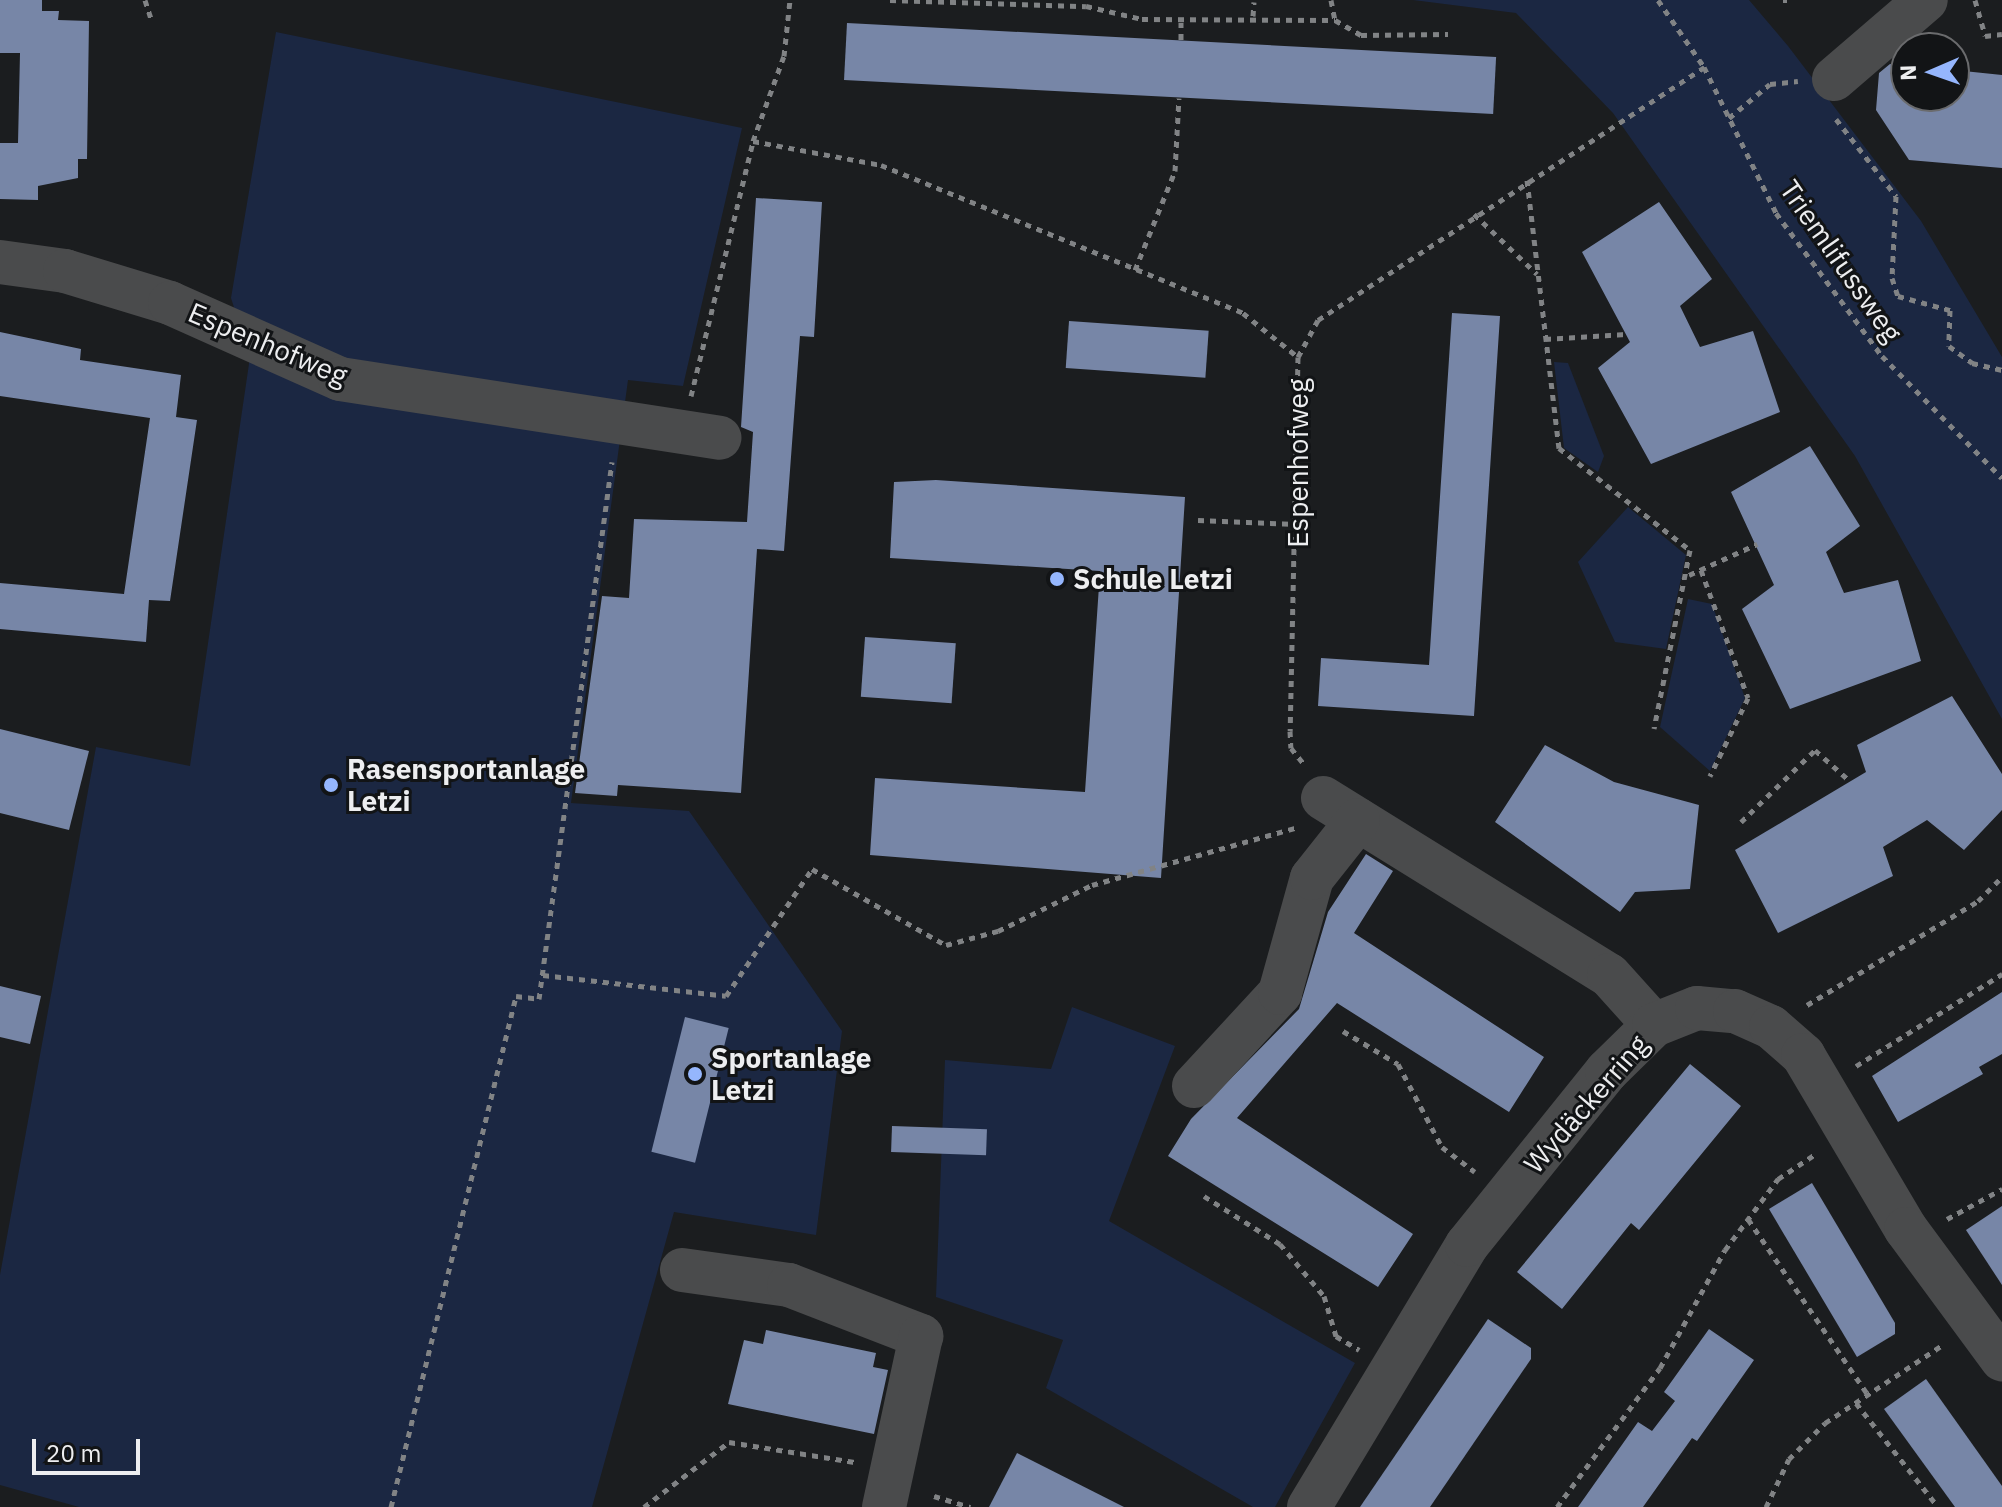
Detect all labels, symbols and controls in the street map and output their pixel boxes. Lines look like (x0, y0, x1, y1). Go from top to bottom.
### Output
north arrow (1890, 32, 1970, 112)
text: N (1893, 64, 1922, 81)
street label: Triemlifussweg (1773, 174, 1909, 348)
street label: Espenhofweg (183, 295, 353, 393)
street label: Espenhofweg (1281, 378, 1315, 548)
place label: Schule Letzi (1073, 562, 1233, 596)
marker: Schule Letzi (1048, 570, 1066, 588)
place label: Rasensportanlage Letzi (347, 752, 585, 818)
marker: Rasensportanlage Letzi (322, 776, 340, 794)
street label: Wydäckerring (1517, 1028, 1655, 1180)
place label: Sportanlage Letzi (711, 1041, 871, 1107)
marker: Sportanlage Letzi (686, 1065, 704, 1083)
scale bar (36, 1423, 144, 1473)
text: 20 m (46, 1437, 101, 1469)

